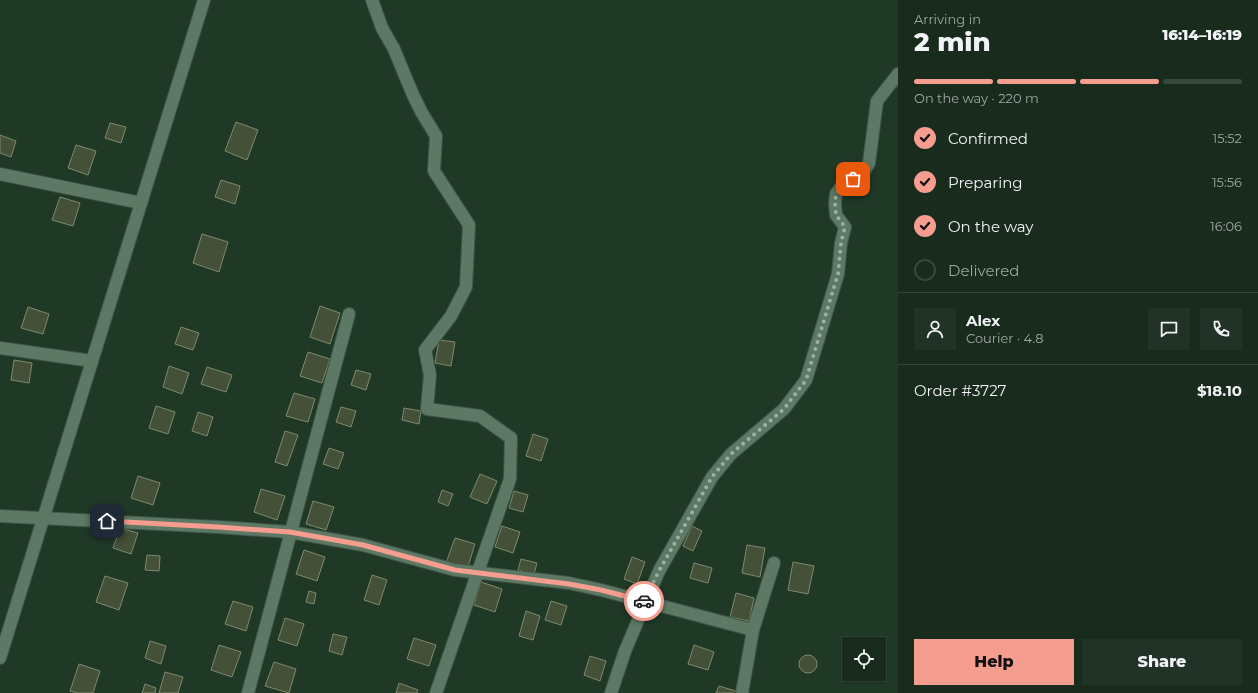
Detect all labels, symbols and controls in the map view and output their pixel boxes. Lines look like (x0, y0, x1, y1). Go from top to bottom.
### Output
text: Arriving in (914, 11, 981, 27)
text: 16:14–16:19 (1162, 25, 1242, 44)
text: 2 min (914, 26, 991, 58)
text: On the way · 220 m (914, 90, 1039, 106)
icon: check (914, 127, 936, 149)
text: Confirmed (948, 129, 1028, 148)
text: 15:52 (1213, 130, 1242, 146)
pin (836, 162, 870, 196)
icon: bag (842, 168, 864, 190)
icon: check (914, 171, 936, 193)
text: Preparing (948, 173, 1023, 192)
text: 15:56 (1212, 174, 1242, 190)
icon: check (914, 215, 936, 237)
text: On the way (948, 217, 1033, 236)
text: 16:06 (1210, 218, 1242, 234)
text: Delivered (948, 261, 1020, 280)
button: person (914, 308, 956, 350)
button: chat (1148, 308, 1190, 350)
button: phone (1200, 308, 1242, 350)
text: Alex (966, 311, 1000, 330)
text: Courier · 4.8 (966, 330, 1044, 346)
text: Order #3727 (914, 381, 1006, 400)
text: $18.10 (1197, 381, 1242, 400)
pin (90, 504, 124, 538)
icon: home (96, 510, 118, 532)
courier (624, 581, 664, 621)
icon: car (633, 590, 655, 612)
map controls (842, 637, 886, 681)
button: locate (842, 637, 886, 681)
button: Help (914, 639, 1074, 685)
button: Share (1082, 639, 1242, 685)

